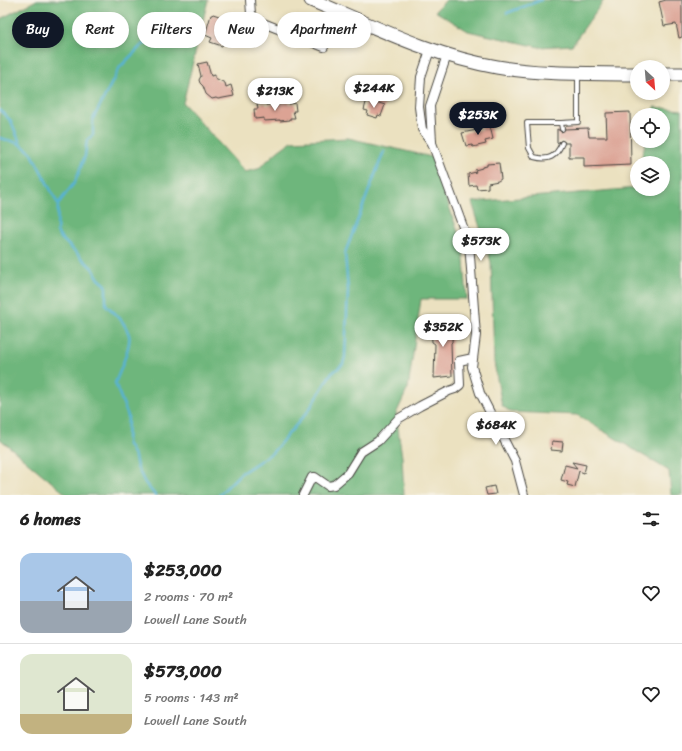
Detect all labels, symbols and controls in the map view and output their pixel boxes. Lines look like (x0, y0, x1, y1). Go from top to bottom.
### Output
chip: Buy (12, 12, 64, 48)
chip: Rent (72, 12, 129, 48)
chip: Filters (137, 12, 206, 48)
chip: New (214, 12, 269, 48)
chip: Apartment (277, 12, 371, 48)
north arrow (630, 60, 670, 100)
map controls (630, 60, 670, 196)
pin: $244K (346, 75, 402, 109)
text: $244K (354, 76, 394, 99)
pin: $213K (247, 78, 303, 112)
text: $213K (257, 79, 293, 102)
pin: $253K (450, 102, 506, 136)
text: $253K (458, 103, 498, 126)
button: locate (630, 108, 670, 148)
button: layers (630, 156, 670, 196)
pin: $573K (453, 228, 509, 262)
text: $573K (461, 229, 501, 252)
pin: $352K (415, 314, 471, 348)
text: $352K (423, 315, 463, 338)
pin: $684K (468, 412, 524, 446)
text: $684K (476, 413, 516, 436)
text: 6 homes (20, 504, 80, 534)
icon: filters (640, 508, 662, 530)
text: $253,000 (144, 555, 222, 585)
icon: home (52, 569, 100, 617)
icon: heart (640, 582, 662, 604)
text: 2 rooms · 70 m² (144, 585, 233, 608)
text: Lowell Lane South (144, 608, 247, 631)
text: $573,000 (144, 656, 222, 686)
icon: home (52, 670, 100, 718)
icon: heart (640, 683, 662, 705)
text: 5 rooms · 143 m² (144, 686, 239, 709)
text: Lowell Lane South (144, 709, 247, 732)

